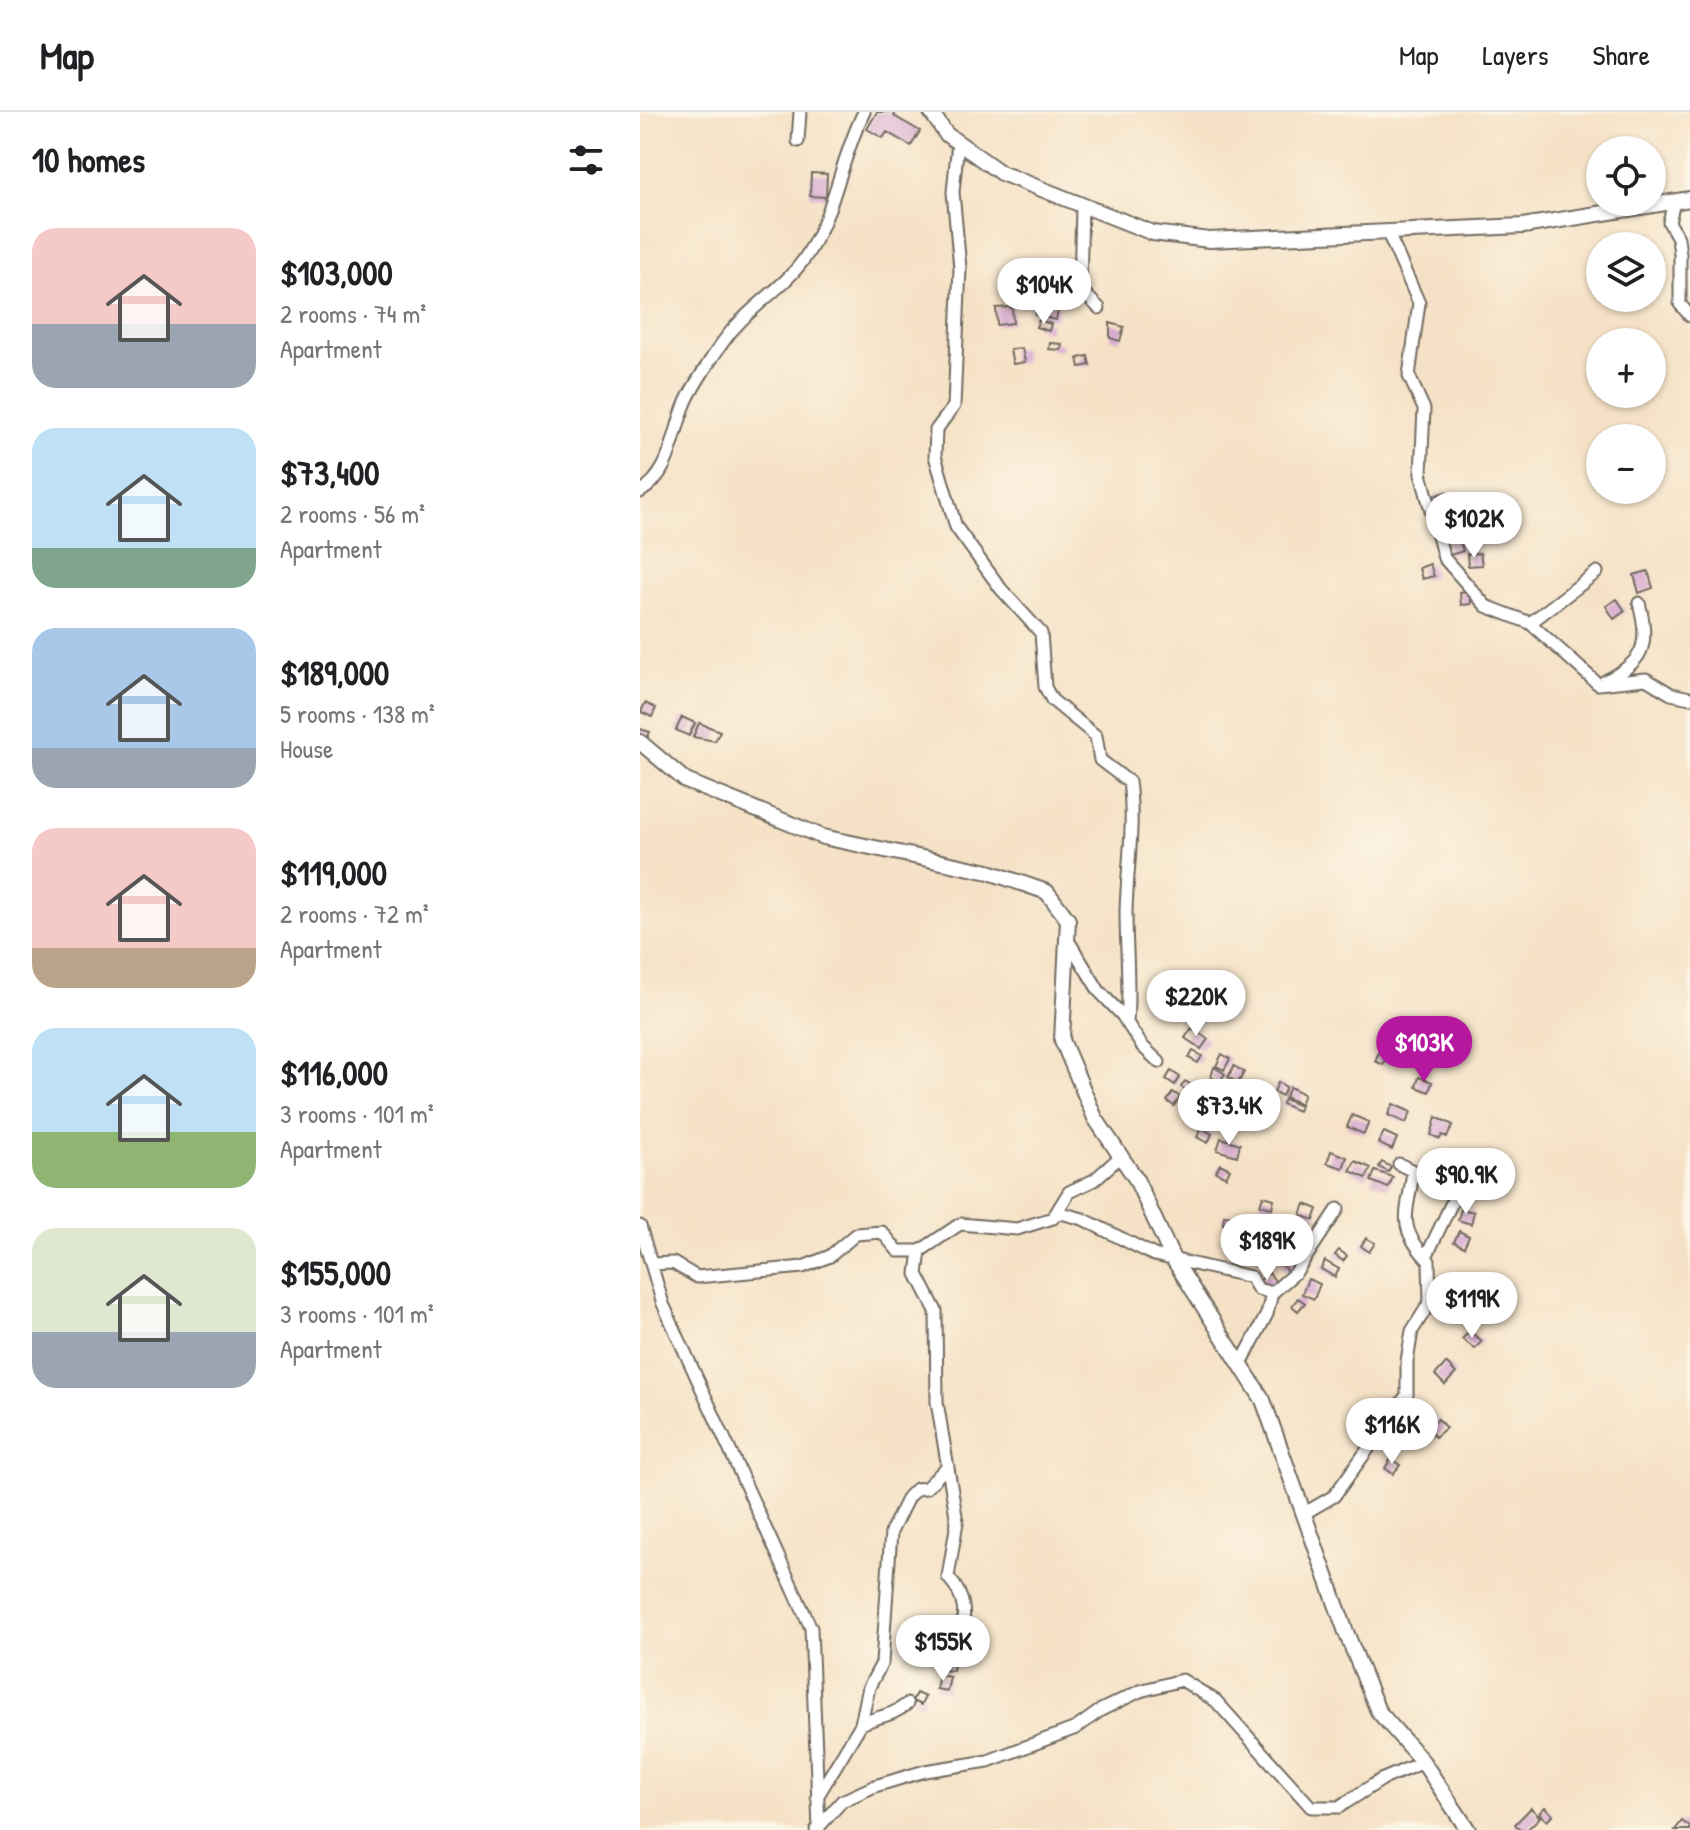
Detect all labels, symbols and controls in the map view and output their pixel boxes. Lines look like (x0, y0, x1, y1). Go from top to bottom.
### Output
text: Map (40, 29, 94, 81)
text: Map (1399, 36, 1439, 74)
text: Layers (1483, 36, 1548, 74)
text: Share (1592, 36, 1650, 74)
map controls (1586, 136, 1666, 504)
button: locate (1586, 136, 1666, 216)
text: 10 homes (32, 137, 145, 183)
icon: filters (564, 138, 608, 182)
button: layers (1586, 232, 1666, 312)
text: $103,000 (280, 250, 393, 296)
pin: $104K (988, 258, 1100, 326)
icon: home (96, 260, 192, 356)
text: $104K (1015, 266, 1073, 301)
text: 2 rooms · 74 m² (280, 296, 426, 331)
button: + (1586, 328, 1666, 408)
text: Apartment (280, 331, 382, 366)
button: − (1586, 424, 1666, 504)
text: $73,400 (280, 450, 379, 496)
icon: home (96, 460, 192, 556)
pin: $102K (1418, 492, 1530, 560)
text: 2 rooms · 56 m² (280, 496, 425, 531)
text: $102K (1444, 500, 1504, 535)
text: Apartment (280, 531, 382, 566)
text: $189,000 (280, 650, 389, 696)
icon: home (96, 660, 192, 756)
text: 5 rooms · 138 m² (280, 696, 435, 731)
text: House (280, 731, 333, 766)
text: $119,000 (280, 850, 387, 896)
icon: home (96, 860, 192, 956)
text: 2 rooms · 72 m² (280, 896, 429, 931)
text: Apartment (280, 931, 382, 966)
pin: $220K (1140, 970, 1252, 1038)
text: $220K (1165, 978, 1227, 1013)
pin: $103K (1368, 1016, 1480, 1084)
text: $103K (1394, 1024, 1454, 1059)
text: $116,000 (280, 1050, 388, 1096)
icon: home (96, 1060, 192, 1156)
pin: $73.4K (1164, 1079, 1294, 1147)
text: $73.4K (1196, 1087, 1262, 1122)
text: 3 rooms · 101 m² (280, 1096, 434, 1131)
text: Apartment (280, 1131, 382, 1166)
pin: $90.9K (1401, 1148, 1531, 1216)
text: $90.9K (1434, 1156, 1498, 1191)
pin: $189K (1211, 1214, 1323, 1282)
text: $189K (1238, 1222, 1296, 1257)
text: $155,000 (280, 1250, 391, 1296)
icon: home (96, 1260, 192, 1356)
pin: $119K (1416, 1272, 1528, 1340)
text: $119K (1444, 1280, 1500, 1315)
text: 3 rooms · 101 m² (280, 1296, 434, 1331)
text: Apartment (280, 1331, 382, 1366)
pin: $116K (1336, 1398, 1448, 1466)
text: $116K (1364, 1406, 1420, 1441)
pin: $155K (887, 1615, 999, 1683)
text: $155K (914, 1623, 972, 1658)

